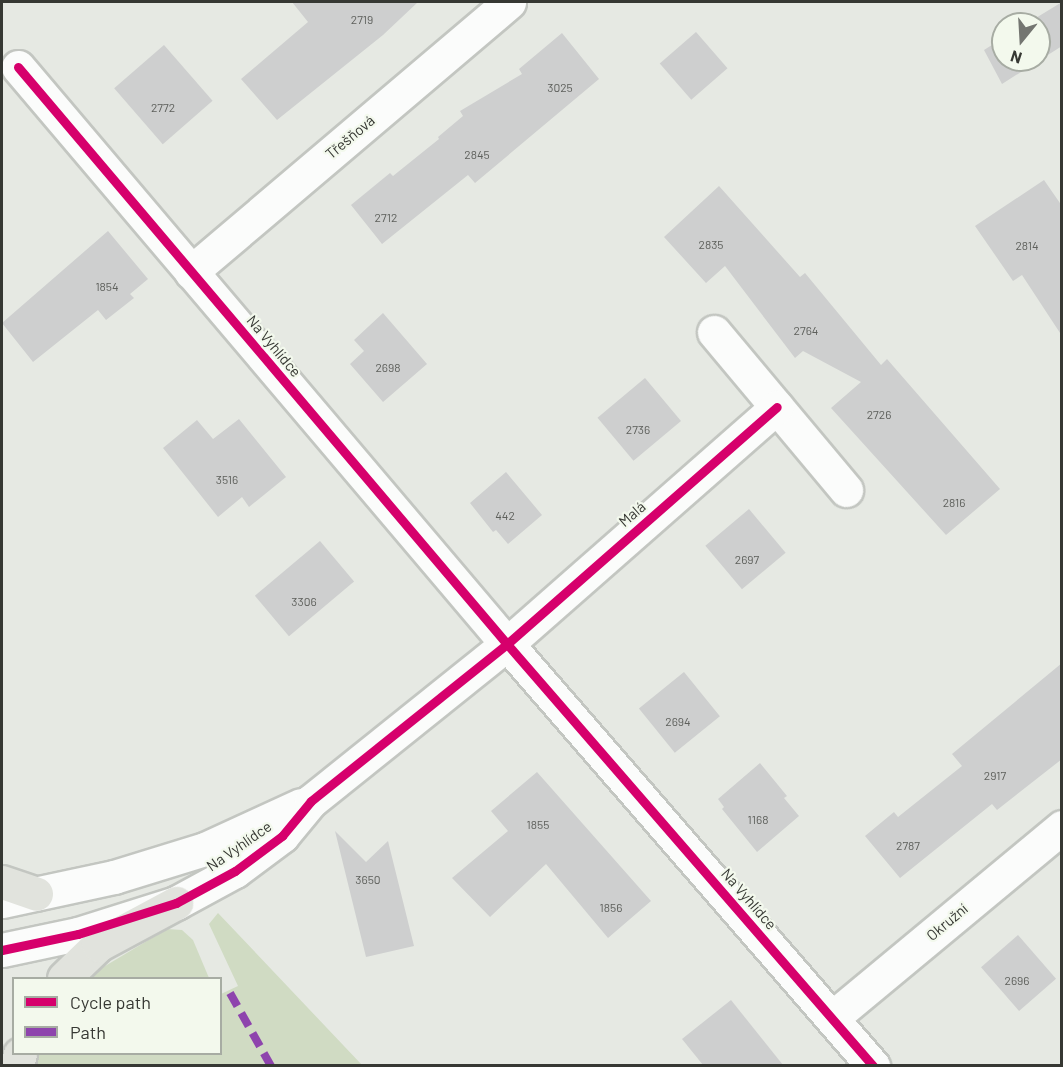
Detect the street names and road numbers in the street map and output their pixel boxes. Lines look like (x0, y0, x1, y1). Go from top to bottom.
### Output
street label: Třešňová (322, 111, 378, 163)
street label: Na Vyhlídce (243, 311, 305, 381)
street label: Malá (615, 498, 649, 530)
street label: Na Vyhlídce (203, 817, 275, 875)
street label: Na Vyhlídce (718, 865, 780, 933)
street label: Okružní (923, 900, 971, 944)

